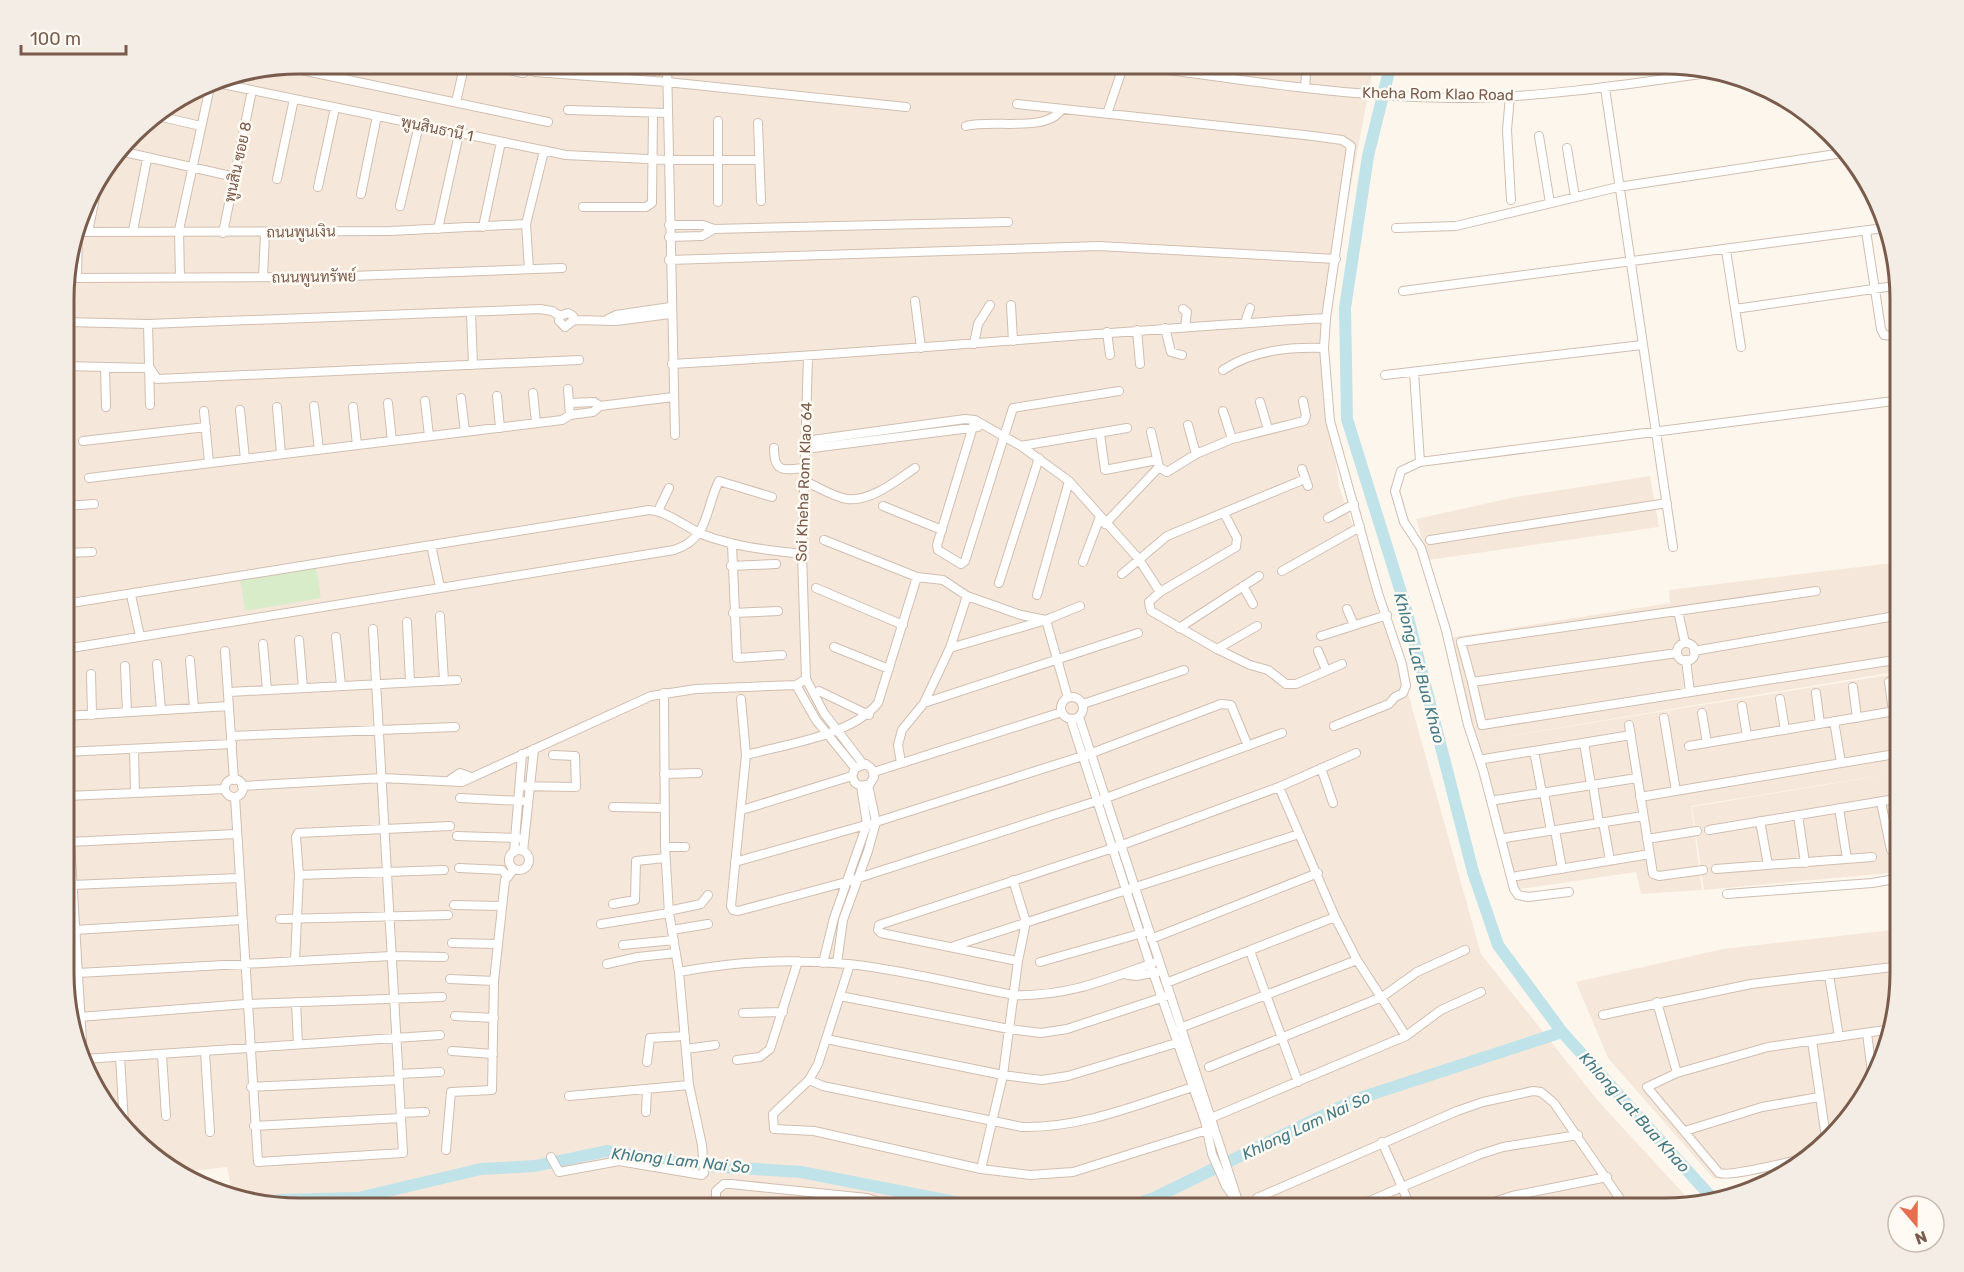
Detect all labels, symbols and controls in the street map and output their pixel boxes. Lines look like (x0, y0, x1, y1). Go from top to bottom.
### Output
scale bar (21, 18, 126, 56)
text: 100 m (30, 28, 81, 50)
street label: Kheha Rom Klao Road (1362, 84, 1514, 104)
street label: พูนสินธานี 1 (399, 112, 475, 146)
street label: พูนสิน ซอย 8 (221, 120, 256, 204)
street label: ถนนพูนเงิน (266, 222, 336, 243)
street label: ถนนพูนทรัพย์ (271, 266, 357, 288)
street label: Soi Kheha Rom Klao 64 (792, 402, 816, 562)
water label: Khlong Lat Bua Khao (1390, 591, 1449, 746)
water label: Khlong Lat Bua Khao (1576, 1048, 1694, 1176)
water label: Khlong Lam Nai So (1239, 1087, 1373, 1164)
water label: Khlong Lam Nai So (611, 1144, 751, 1177)
north arrow (1886, 1194, 1946, 1254)
text: N (1912, 1227, 1930, 1249)

